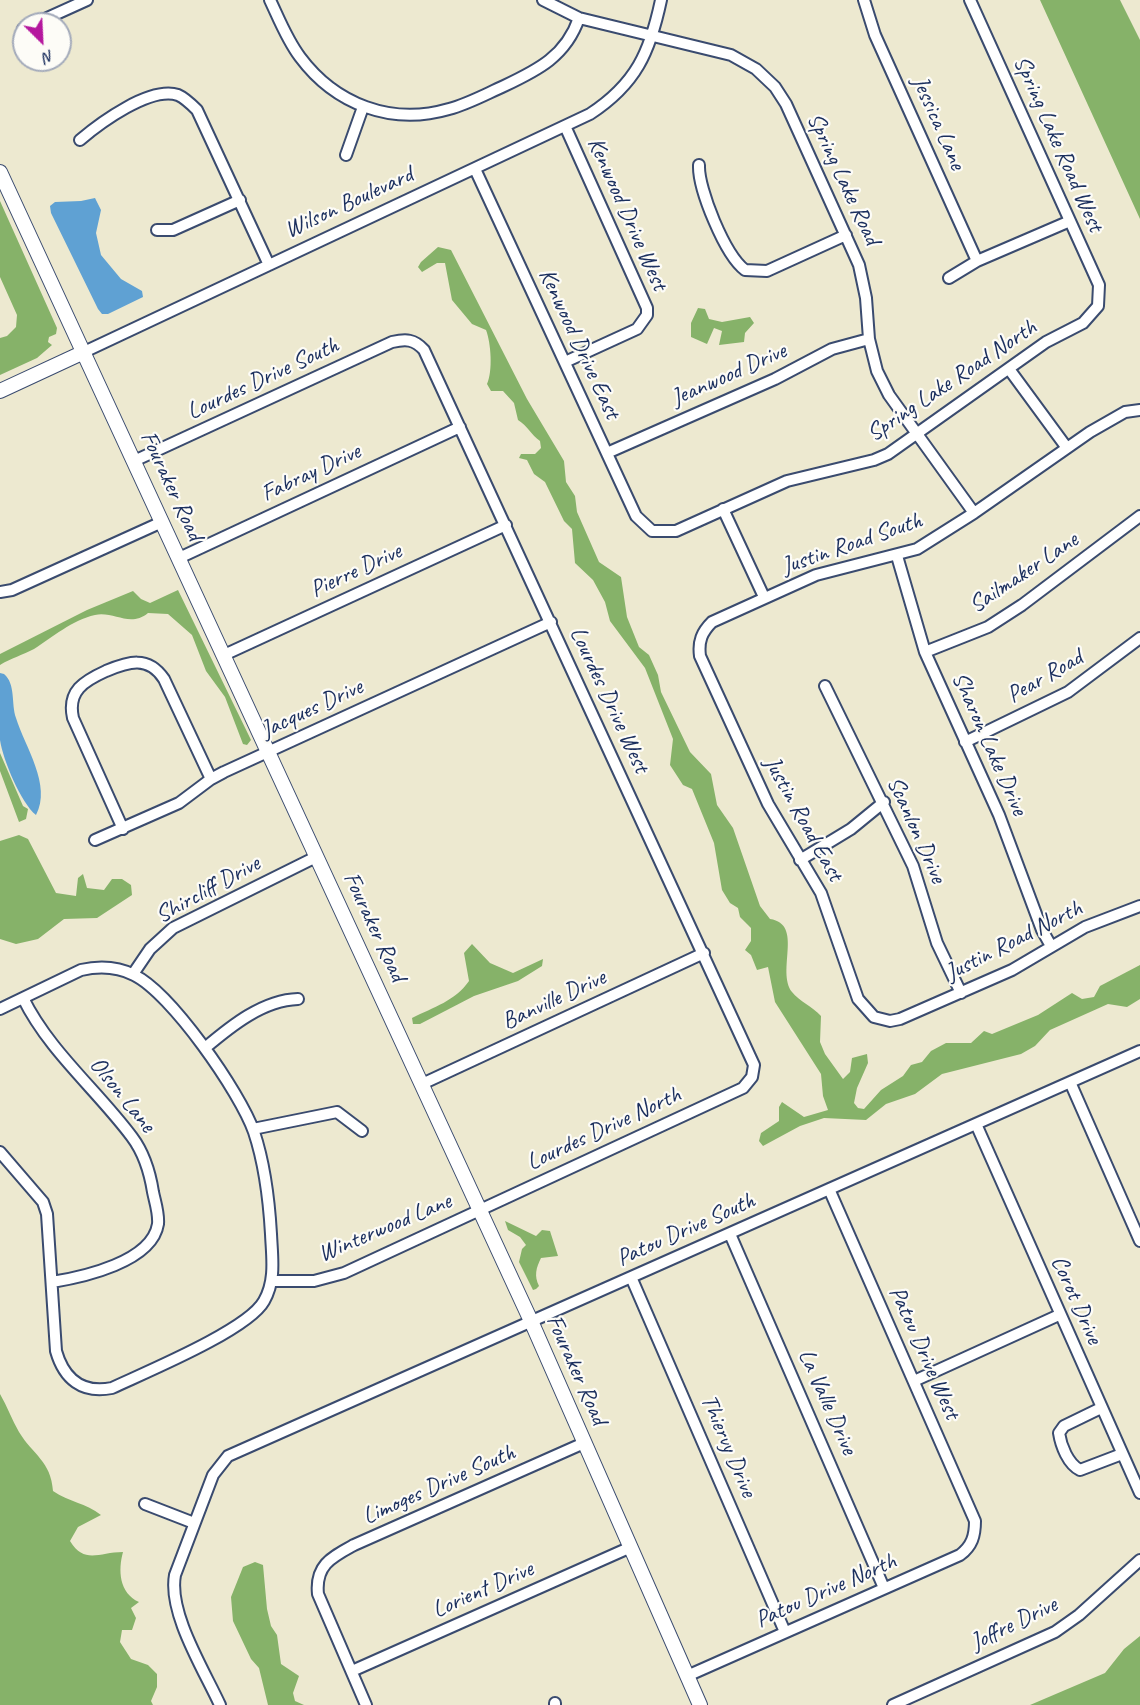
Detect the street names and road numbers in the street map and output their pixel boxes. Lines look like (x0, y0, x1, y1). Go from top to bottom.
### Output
street label: Spring Lake Road West (1006, 52, 1110, 236)
street label: Jessica Lane (905, 72, 971, 174)
street label: Spring Lake Road (800, 108, 886, 250)
street label: Kenwood Drive West (580, 133, 674, 295)
street label: Wilson Boulevard (280, 161, 418, 245)
street label: Kenwood Drive East (532, 264, 626, 424)
street label: Spring Lake Road North (862, 314, 1042, 448)
street label: Lourdes Drive South (183, 331, 343, 427)
street label: Jeanwood Drive (667, 337, 791, 413)
street label: Fouraker Road (133, 427, 209, 545)
street label: Fabray Drive (257, 437, 365, 509)
street label: Justin Road South (778, 507, 926, 581)
street label: Sailmaker Lane (964, 526, 1084, 620)
street label: Pierre Drive (306, 537, 406, 605)
street label: Lourdes Drive West (563, 622, 655, 778)
street label: Pear Road (1002, 644, 1088, 710)
street label: Sharon Lake Drive (945, 668, 1033, 820)
street label: Jacques Drive (257, 673, 367, 745)
street label: Justin Road East (757, 752, 849, 886)
street label: Scanlon Drive (880, 772, 952, 888)
street label: Shircliff Drive (151, 850, 265, 930)
street label: Fouraker Road (336, 868, 412, 986)
street label: Justin Road North (941, 894, 1087, 988)
street label: Banville Drive (498, 963, 610, 1037)
street label: Olson Lane (83, 1051, 161, 1139)
street label: Lourdes Drive North (522, 1081, 686, 1177)
street label: Winterwood Lane (314, 1187, 456, 1269)
street label: Patou Drive South (612, 1187, 760, 1273)
street label: Corot Drive (1044, 1251, 1108, 1349)
street label: Patou Drive West (882, 1282, 966, 1424)
street label: Fouraker Road (539, 1311, 613, 1429)
street label: La Valle Drive (791, 1345, 863, 1459)
street label: Thiervy Drive (694, 1390, 762, 1502)
street label: Limoges Drive South (358, 1439, 520, 1531)
street label: Patou Drive North (751, 1547, 901, 1635)
street label: Lorient Drive (428, 1555, 538, 1625)
street label: Joffre Drive (966, 1591, 1062, 1657)

